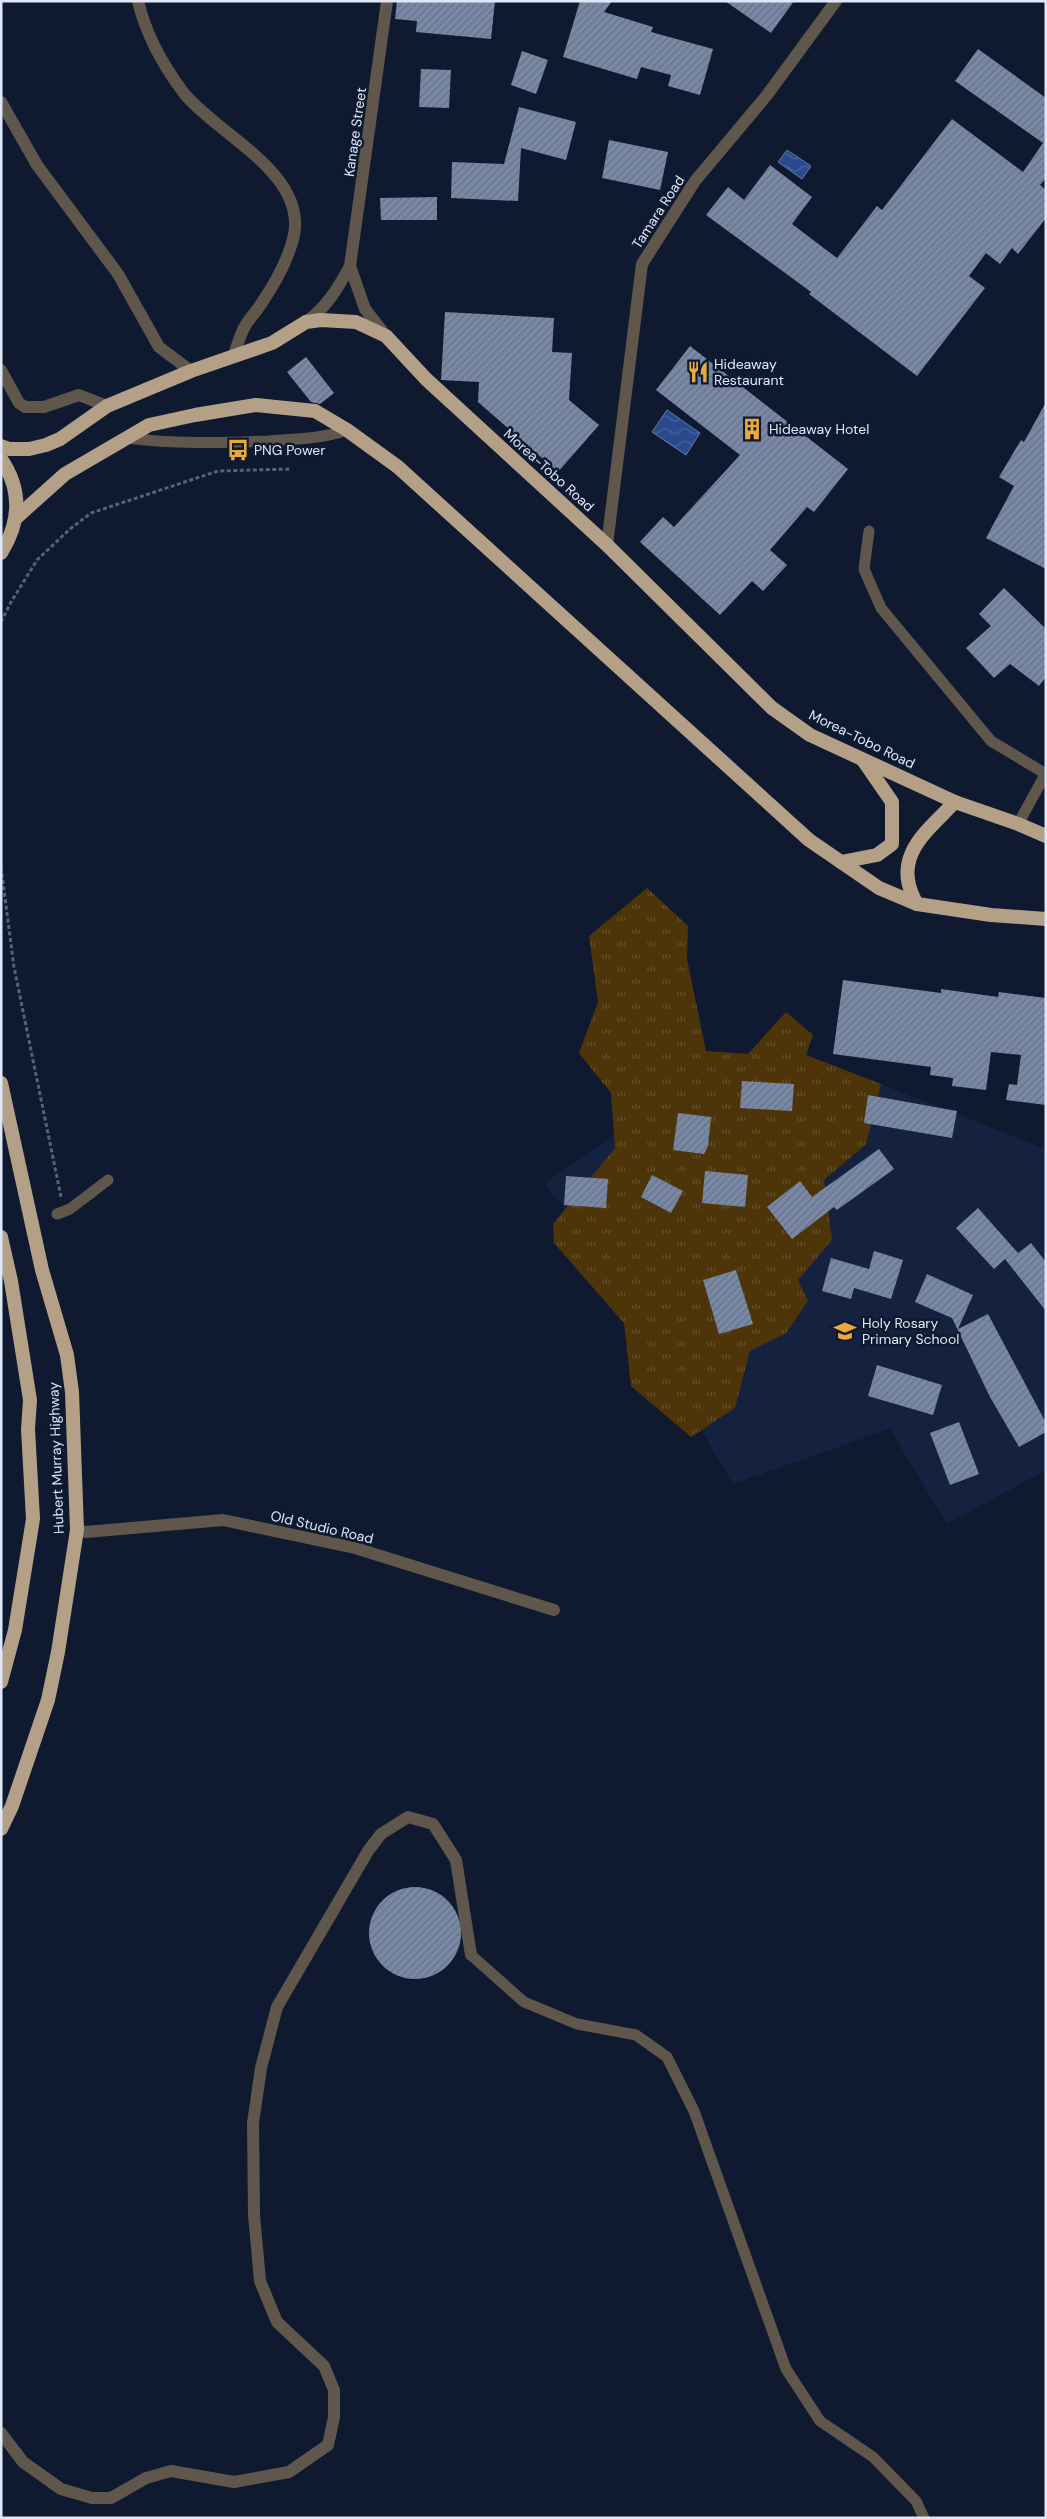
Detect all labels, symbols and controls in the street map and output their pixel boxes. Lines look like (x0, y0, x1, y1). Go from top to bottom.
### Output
street label: Kanage Street (340, 86, 370, 178)
street label: Tamara Road (628, 172, 688, 252)
place label: Hideaway Restaurant (714, 355, 784, 389)
restaurant icon: Hideaway Restaurant (685, 359, 711, 385)
building icon: Hideaway Hotel (739, 416, 765, 442)
place label: Hideaway Hotel (769, 420, 869, 438)
street label: Morea-Tobo Road (500, 425, 598, 515)
bus stop icon: PNG Power (225, 437, 251, 463)
place label: PNG Power (254, 441, 325, 459)
street label: Morea-Tobo Road (806, 706, 918, 772)
place label: Holy Rosary Primary School (862, 1314, 959, 1348)
school or university icon: Holy Rosary Primary School (832, 1318, 858, 1344)
street label: Hubert Murray Highway (44, 1381, 68, 1534)
street label: Old Studio Road (269, 1506, 375, 1548)

